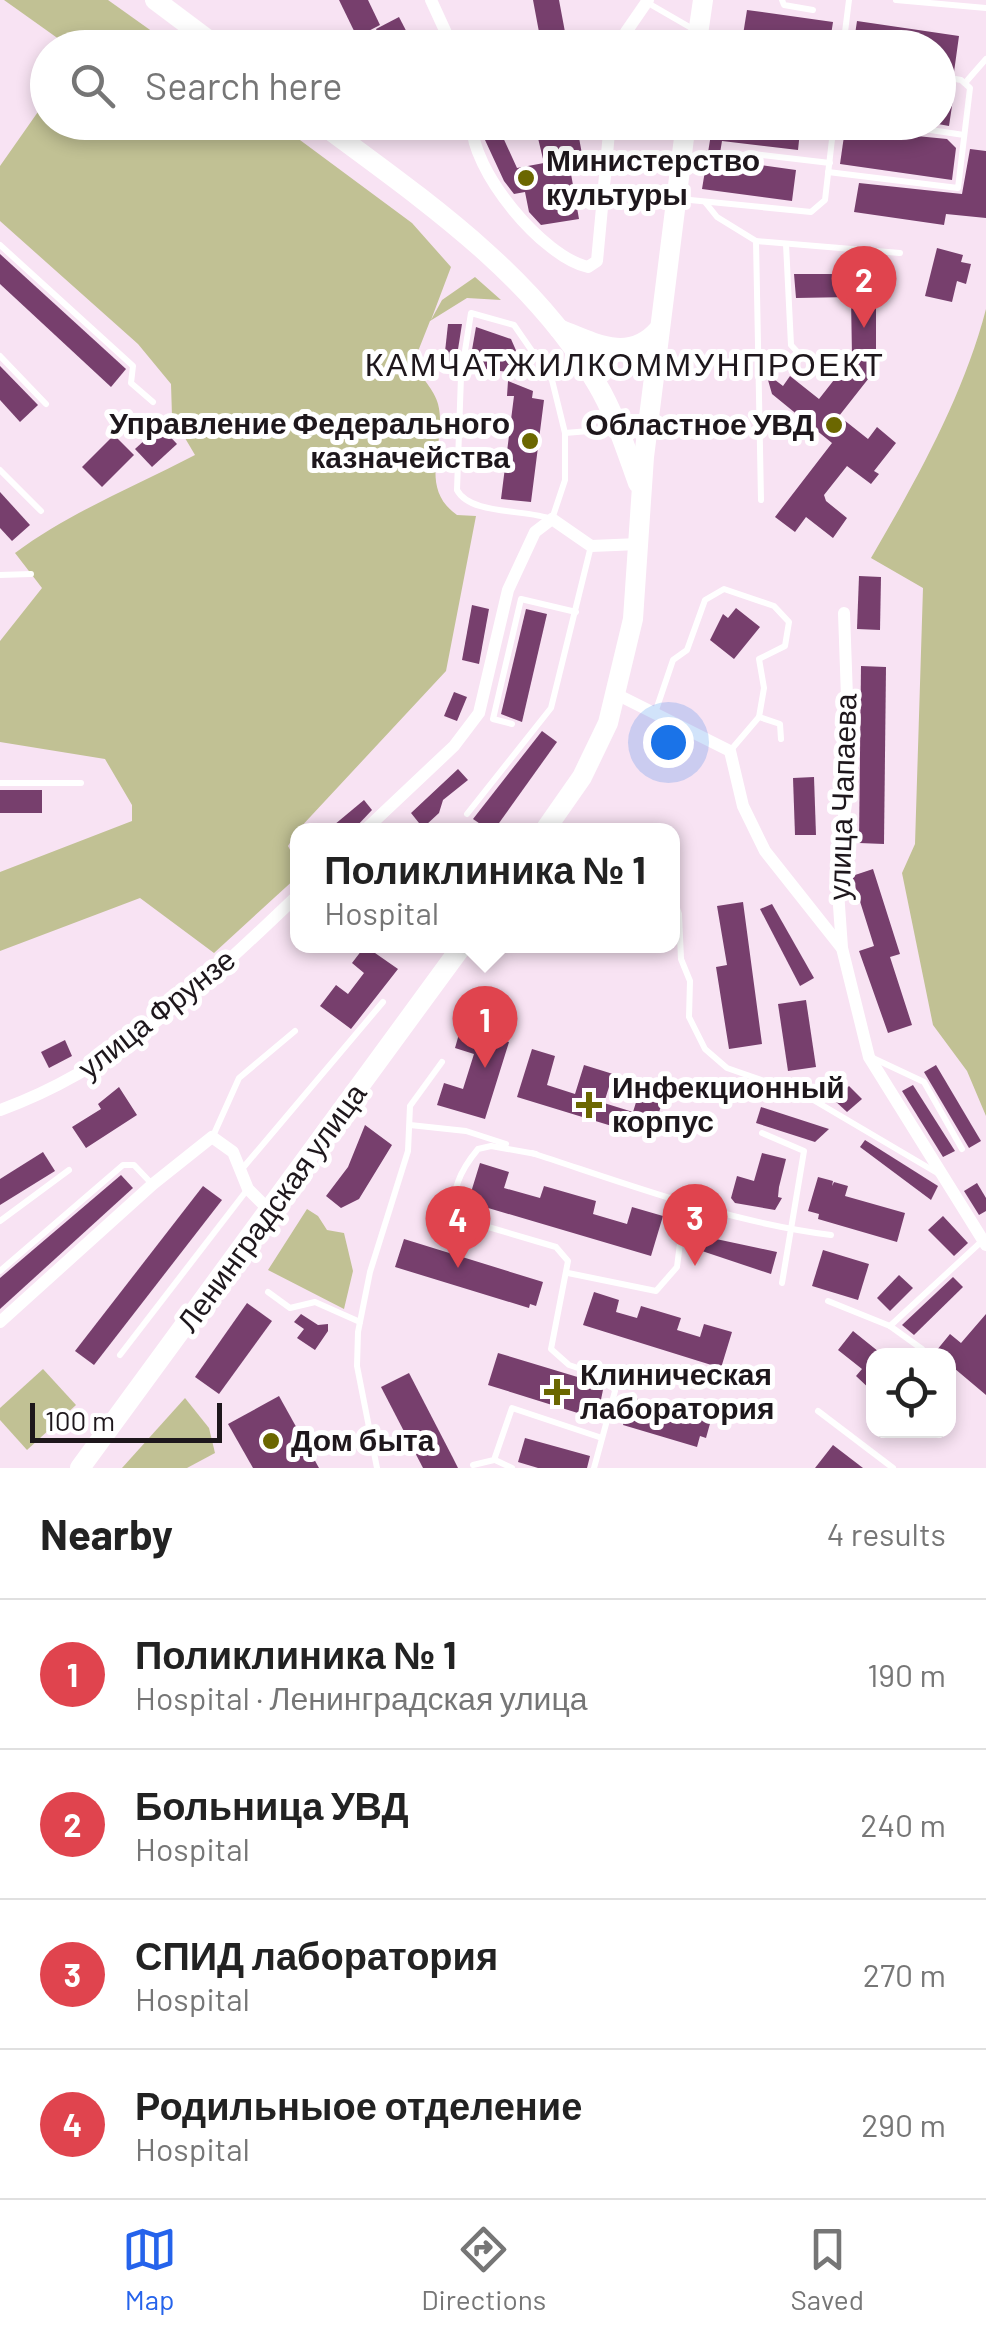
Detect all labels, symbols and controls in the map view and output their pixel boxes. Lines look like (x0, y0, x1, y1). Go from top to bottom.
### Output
search box (30, 30, 956, 140)
icon: search (65, 58, 120, 113)
text: Search here (145, 62, 343, 108)
place label: Министерство культуры (546, 141, 760, 211)
marker: Министерство культуры (515, 167, 537, 189)
pin: 2 (832, 245, 896, 328)
district label: КАМЧАТЖИЛКОММУНПРОЕКТ (365, 344, 885, 382)
place label: Управление Федерального казначейства (109, 404, 510, 474)
place label: Областное УВД (585, 405, 814, 441)
marker: Областное УВД (823, 414, 845, 436)
marker: Управление Федерального казначейства (519, 430, 541, 452)
street label: улица Чапаева (819, 693, 863, 901)
your location (643, 717, 694, 768)
popup (290, 823, 680, 953)
text: Поликлиника № 1 (324, 846, 646, 892)
text: Hospital (324, 893, 439, 931)
street label: улица Фрунзе (70, 940, 241, 1085)
pin: 1 (452, 986, 518, 1068)
place label: Инфекционный корпус (612, 1068, 845, 1138)
street label: Ленинградская улица (168, 1075, 373, 1338)
marker: Инфекционный корпус (576, 1092, 602, 1118)
pin: 3 (662, 1184, 728, 1266)
pin: 4 (426, 1186, 490, 1268)
map controls (866, 1348, 956, 1438)
button: locate (866, 1348, 956, 1438)
place label: Клиническая лаборатория (580, 1355, 775, 1425)
marker: Клиническая лаборатория (544, 1379, 570, 1405)
scale bar (30, 1398, 222, 1442)
text: 100 m (45, 1403, 115, 1437)
place label: Дом быта (291, 1421, 435, 1457)
marker: Дом быта (260, 1430, 282, 1452)
text: Nearby (40, 1508, 173, 1558)
text: 4 results (827, 1514, 946, 1552)
text: Поликлиника № 1 (135, 1631, 457, 1677)
text: 1 (67, 1655, 78, 1693)
text: 190 m (867, 1655, 946, 1693)
text: Hospital · Ленинградская улица (135, 1678, 588, 1716)
text: Больница УВД (135, 1782, 409, 1828)
text: 2 (64, 1805, 81, 1843)
text: 240 m (860, 1805, 946, 1843)
text: Hospital (135, 1829, 250, 1867)
text: СПИД лаборатория (135, 1932, 498, 1978)
text: 3 (64, 1955, 81, 1993)
text: 270 m (863, 1955, 946, 1993)
text: Hospital (135, 1979, 250, 2017)
text: Родильныое отделение (135, 2082, 582, 2128)
text: 4 (63, 2105, 82, 2143)
text: 290 m (861, 2105, 946, 2143)
text: Hospital (135, 2129, 250, 2167)
tab: Map (122, 2222, 177, 2316)
tab: Directions (421, 2222, 546, 2316)
tab: Saved (790, 2222, 864, 2316)

